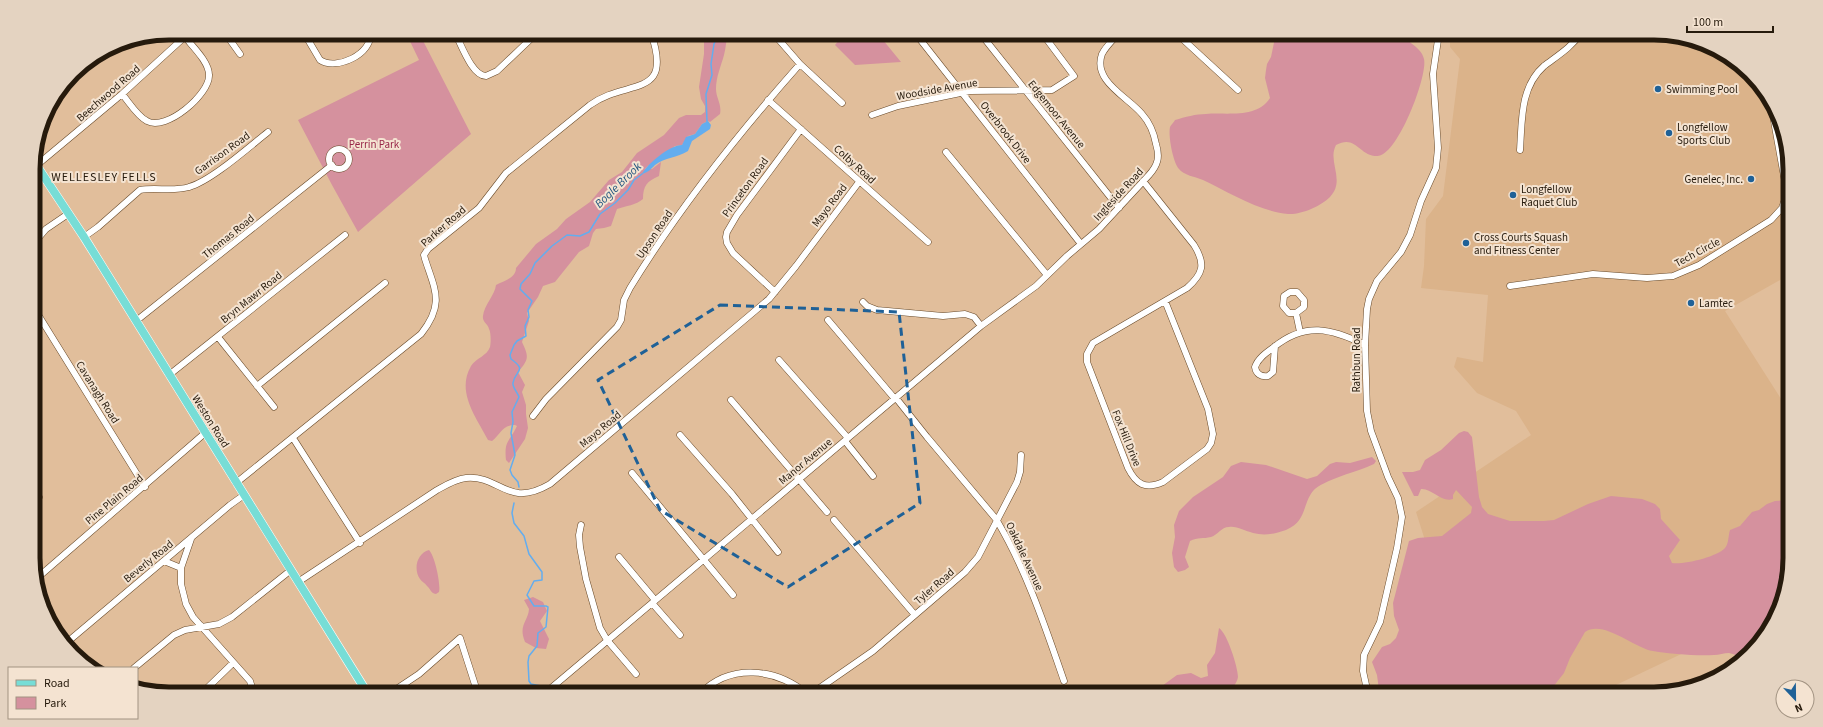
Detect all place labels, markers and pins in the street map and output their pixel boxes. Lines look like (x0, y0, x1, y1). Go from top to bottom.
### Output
place label: Swimming Pool (1666, 82, 1738, 97)
marker: Swimming Pool (1653, 84, 1663, 94)
place label: Longfellow Sports Club (1677, 120, 1730, 148)
marker: Longfellow Sports Club (1664, 128, 1674, 138)
place label: Genelec, Inc. (1684, 172, 1743, 187)
marker: Genelec, Inc. (1746, 174, 1756, 184)
place label: Longfellow Raquet Club (1521, 182, 1577, 210)
marker: Longfellow Raquet Club (1508, 190, 1518, 200)
place label: Cross Courts Squash and Fitness Center (1474, 230, 1568, 258)
marker: Cross Courts Squash and Fitness Center (1461, 238, 1471, 248)
place label: Lamtec (1699, 296, 1733, 311)
marker: Lamtec (1686, 298, 1696, 308)

